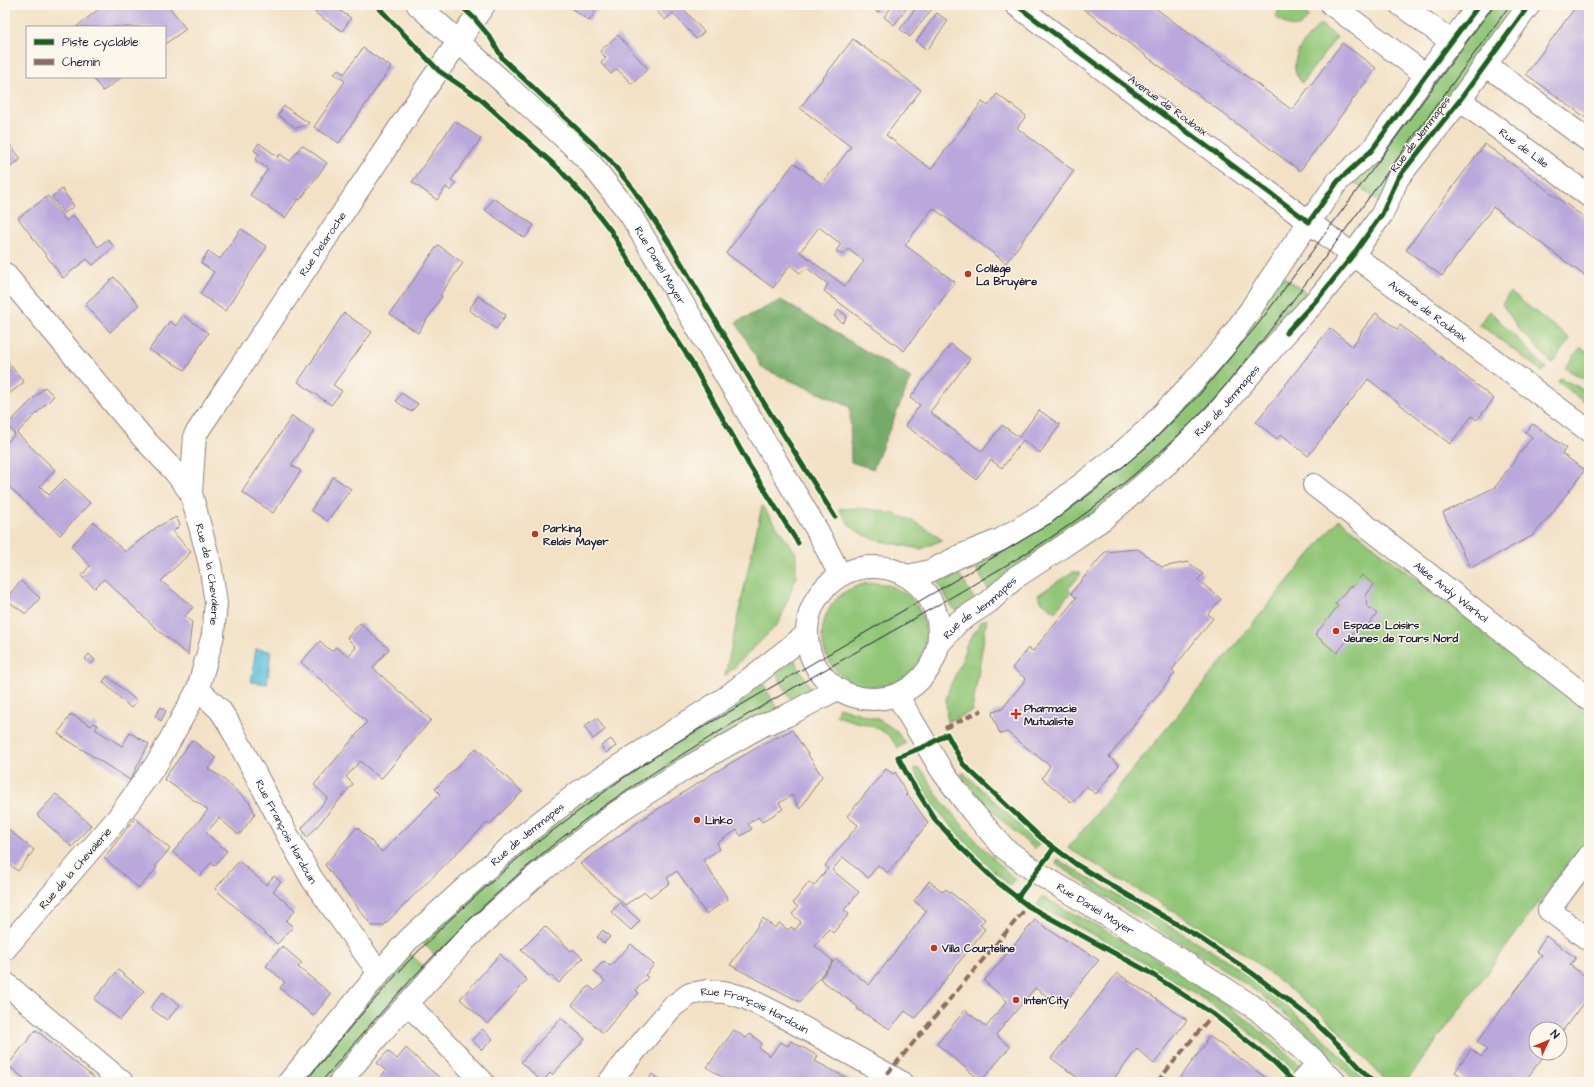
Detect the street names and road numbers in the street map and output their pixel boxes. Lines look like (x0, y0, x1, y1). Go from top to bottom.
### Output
street label: Avenue de Roubaix (1125, 72, 1211, 140)
street label: Rue de Jemmapes (1387, 93, 1454, 176)
street label: Rue de Lille (1496, 125, 1552, 172)
street label: Rue Delaroche (296, 209, 350, 279)
street label: Rue Daniel Mayer (631, 224, 689, 307)
street label: Avenue de Roubaix (1385, 277, 1471, 346)
street label: Rue de Jemmapes (1191, 361, 1264, 440)
street label: Rue de la Chevalerie (192, 522, 223, 626)
street label: Allée Andy Warhol (1411, 558, 1492, 626)
street label: Rue de Jemmapes (940, 573, 1020, 642)
street label: Rue François Hardouin (252, 777, 320, 888)
street label: Rue de Jemmapes (487, 799, 568, 869)
street label: Rue de la Chevalerie (36, 824, 115, 912)
street label: Rue Daniel Mayer (1054, 879, 1137, 938)
street label: Rue François Hardouin (699, 984, 812, 1038)

